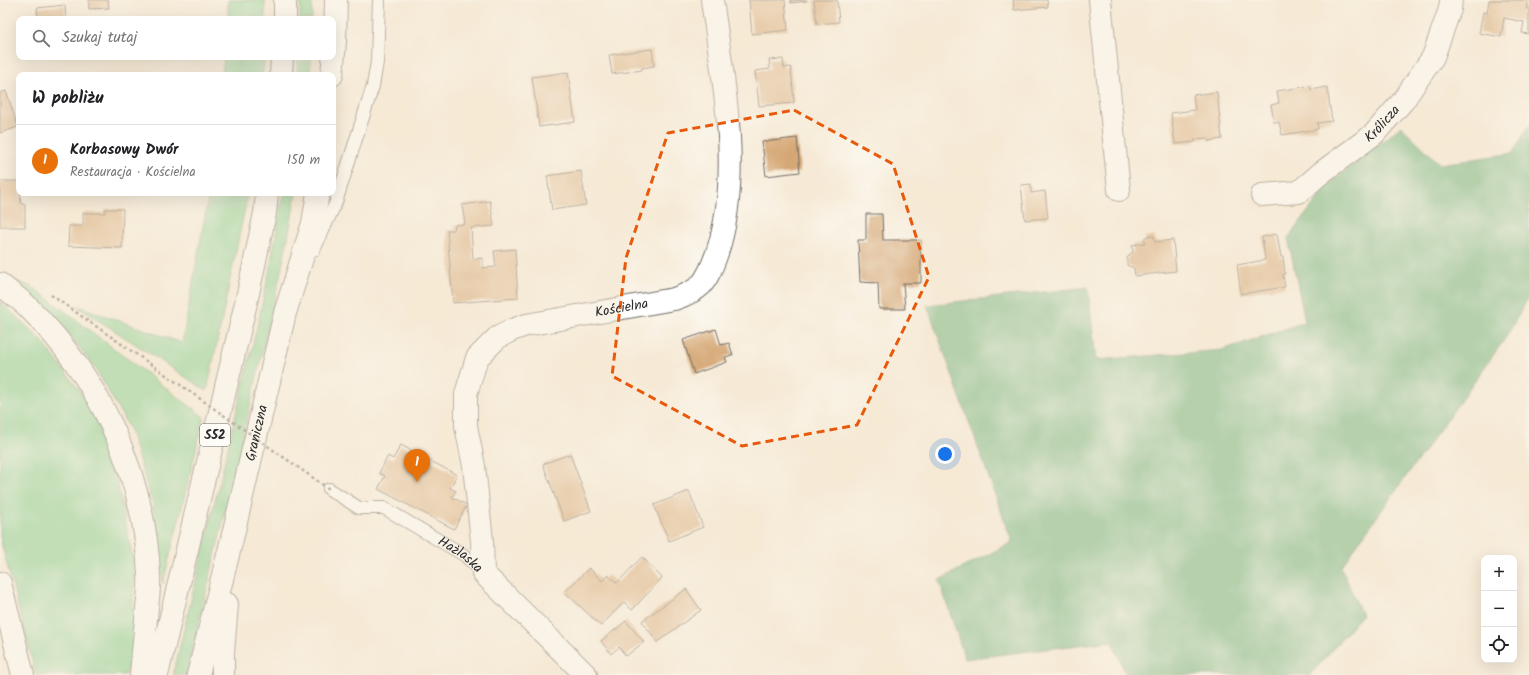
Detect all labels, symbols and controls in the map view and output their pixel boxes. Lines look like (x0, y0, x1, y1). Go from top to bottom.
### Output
search box (16, 16, 336, 60)
text: Szukaj tutaj (62, 26, 137, 50)
icon: search (30, 27, 52, 49)
text: W pobliżu (32, 85, 103, 112)
street label: Królicza (1360, 100, 1406, 148)
text: Korbasowy Dwór (70, 138, 178, 162)
text: 1 (43, 150, 47, 171)
text: 150 m (287, 150, 320, 171)
text: Restauracja · Kościelna (70, 162, 196, 183)
street label: Kościelna (593, 293, 650, 324)
street label: Graniczna (240, 403, 274, 463)
road number: S52 (200, 424, 230, 446)
your location (935, 444, 955, 464)
pin: 1 (404, 449, 430, 482)
street label: Hażlaska (434, 531, 488, 578)
map controls (1481, 555, 1517, 663)
button: + (1481, 555, 1517, 591)
button: − (1481, 591, 1517, 627)
button: locate (1481, 627, 1517, 663)

